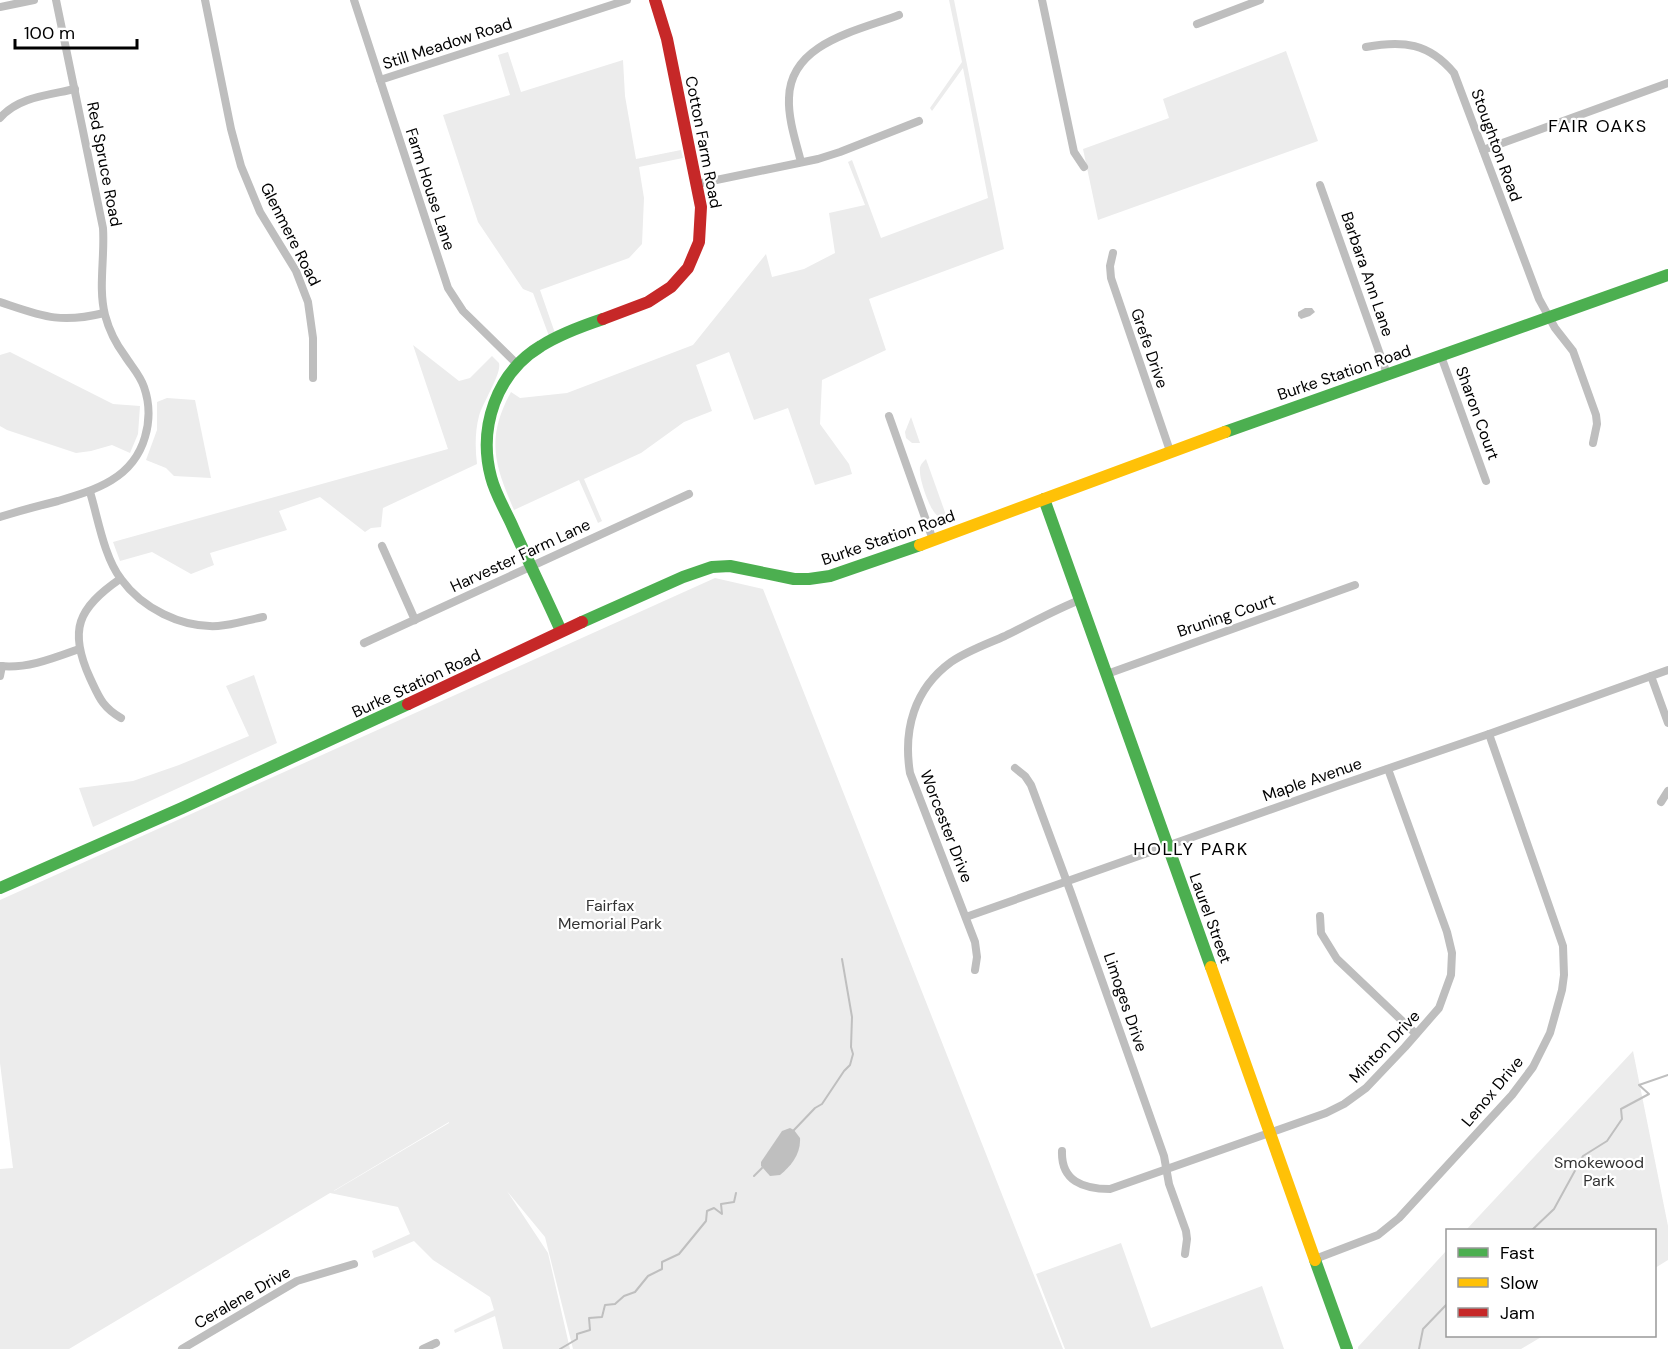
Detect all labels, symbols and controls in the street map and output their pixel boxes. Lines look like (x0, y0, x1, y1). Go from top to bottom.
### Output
scale bar (15, 12, 136, 50)
street label: Still Meadow Road (380, 13, 515, 74)
text: 100 m (24, 21, 75, 45)
street label: Cotton Farm Road (680, 74, 727, 210)
street label: Stoughton Road (1466, 86, 1527, 204)
street label: Red Spruce Road (82, 100, 127, 228)
district label: FAIR OAKS (1548, 114, 1648, 138)
street label: Farm House Lane (401, 125, 460, 253)
street label: Glenmere Road (255, 179, 326, 290)
street label: Barbara Ann Lane (1336, 209, 1399, 339)
street label: Grefe Drive (1126, 305, 1173, 391)
street label: Burke Station Road (1275, 340, 1414, 405)
street label: Sharon Court (1451, 364, 1504, 463)
street label: Burke Station Road (819, 505, 958, 570)
street label: Harvester Farm Lane (447, 514, 594, 597)
street label: Bruning Court (1174, 589, 1278, 642)
street label: Burke Station Road (348, 644, 484, 723)
street label: Maple Avenue (1260, 753, 1364, 806)
street label: Worcester Drive (915, 767, 978, 885)
district label: HOLLY PARK (1133, 837, 1249, 861)
street label: Laurel Street (1185, 870, 1237, 966)
park label: Fairfax Memorial Park (558, 895, 662, 934)
street label: Limoges Drive (1099, 950, 1152, 1055)
street label: Minton Drive (1344, 1005, 1424, 1087)
street label: Lenox Drive (1457, 1052, 1528, 1131)
park label: Smokewood Park (1554, 1152, 1644, 1191)
legend (1446, 1229, 1656, 1337)
text: Fast (1500, 1241, 1535, 1265)
street label: Ceralene Drive (190, 1261, 294, 1334)
text: Slow (1500, 1271, 1539, 1295)
text: Jam (1500, 1301, 1535, 1325)

